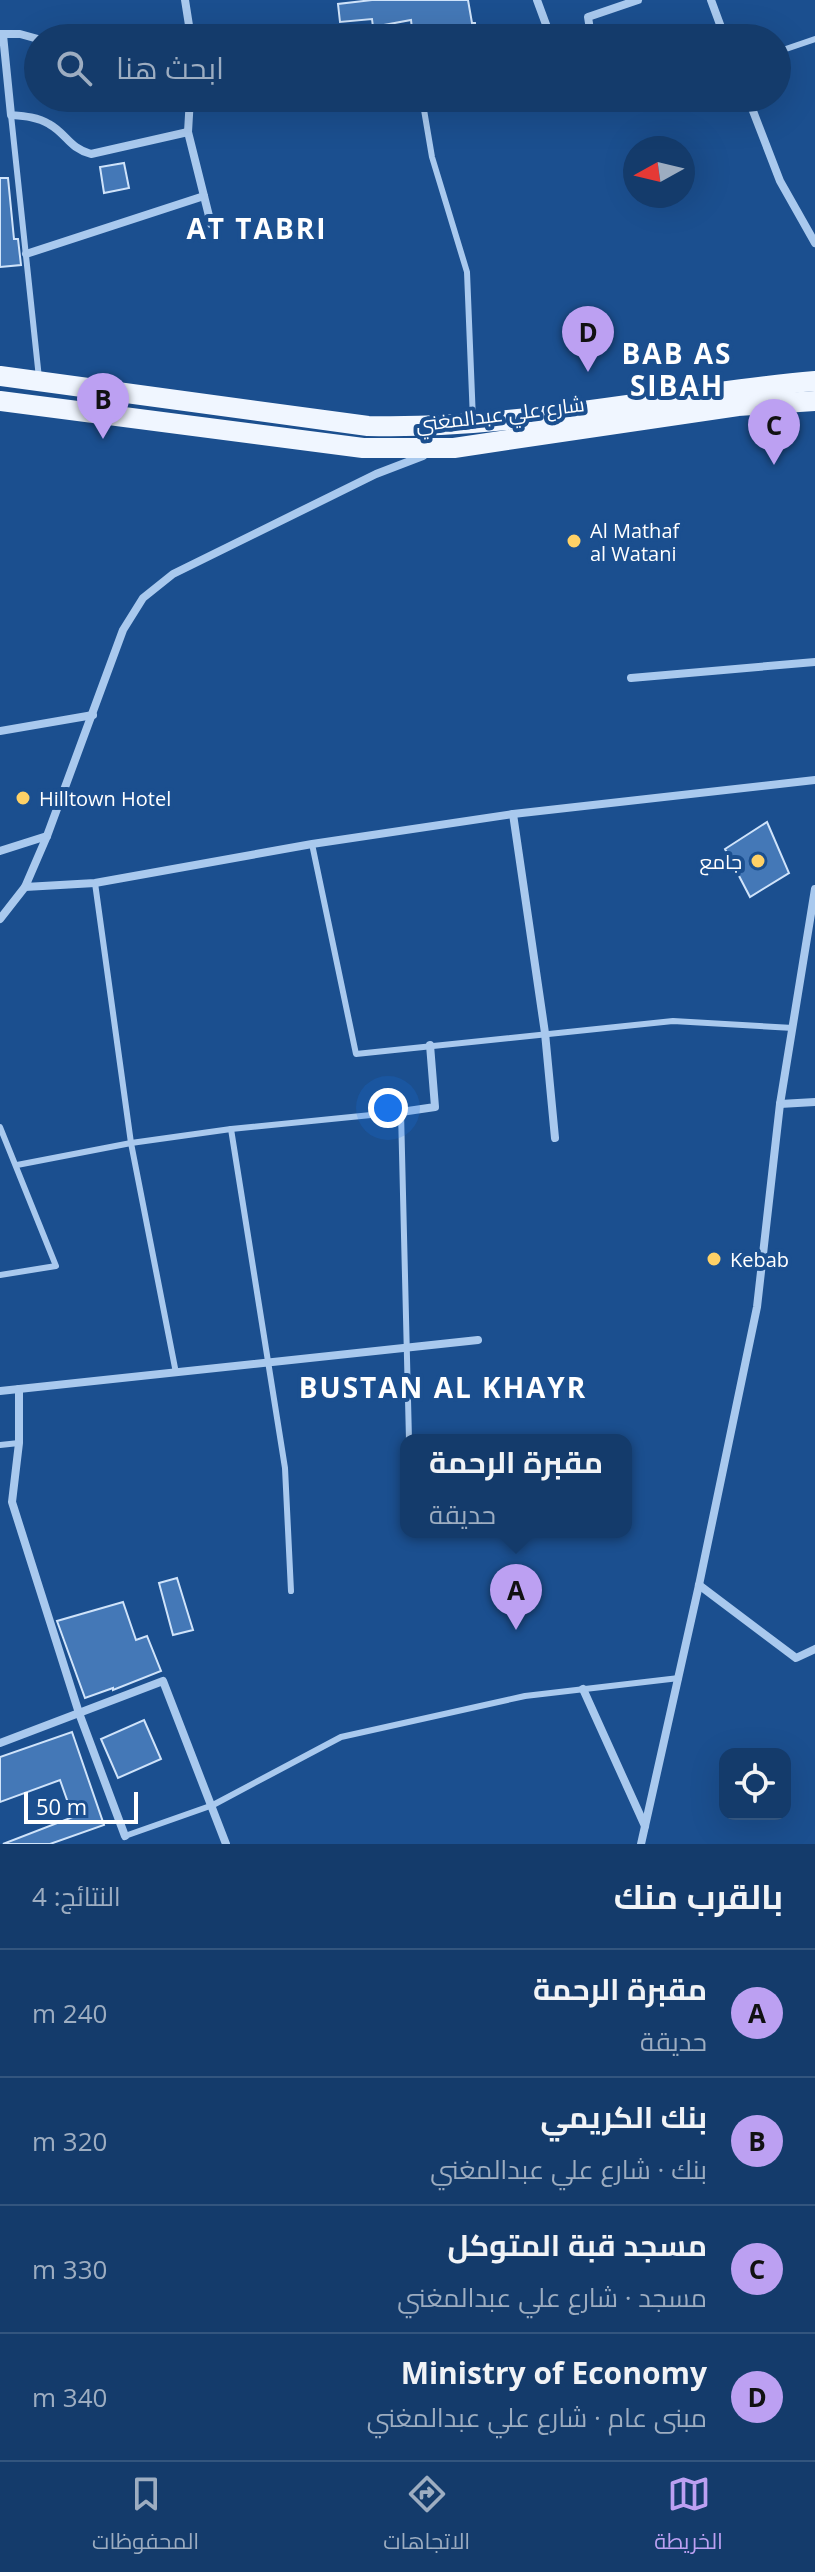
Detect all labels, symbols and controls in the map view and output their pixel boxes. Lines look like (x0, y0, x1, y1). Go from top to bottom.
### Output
search box (24, 24, 791, 112)
icon: search (52, 46, 96, 90)
text: ابحث هنا (116, 47, 224, 88)
north arrow (623, 136, 695, 208)
district label: AT TABRI (187, 209, 327, 247)
pin: D (562, 306, 614, 372)
district label: BAB AS SIBAH (622, 334, 732, 404)
pin: B (77, 373, 129, 439)
street label: شارع علي عبدالمغني (414, 390, 586, 441)
pin: C (748, 399, 800, 465)
place label: Al Mathaf al Watani (590, 517, 681, 567)
marker: Al Mathaf al Watani (565, 532, 583, 550)
place label: Hilltown Hotel (39, 785, 171, 812)
marker: Hilltown Hotel (14, 789, 32, 807)
place label: جامع (700, 848, 742, 876)
marker: جامع (749, 852, 767, 870)
your location (368, 1088, 408, 1128)
place label: Kebab (730, 1246, 789, 1273)
marker: Kebab (705, 1250, 723, 1268)
district label: BUSTAN AL KHAYR (299, 1368, 587, 1406)
popup (400, 1434, 632, 1538)
text: مقبرة الرحمة (429, 1441, 603, 1482)
text: حديقة (429, 1496, 496, 1532)
pin: A (490, 1564, 542, 1630)
map controls (719, 1748, 791, 1820)
button: locate (719, 1748, 791, 1820)
scale bar (24, 1788, 138, 1824)
text: 50 m (36, 1791, 87, 1821)
text: بالقرب منك (614, 1873, 783, 1919)
text: النتائج: 4 (32, 1878, 121, 1914)
text: مقبرة الرحمة (533, 1968, 707, 2009)
text: 240 m (32, 1995, 107, 2031)
text: A (748, 1995, 766, 2031)
text: حديقة (640, 2023, 707, 2059)
text: بنك الكريمي (541, 2096, 707, 2137)
text: 320 m (32, 2123, 107, 2159)
text: B (748, 2123, 766, 2159)
text: بنك · شارع علي عبدالمغني (430, 2151, 707, 2187)
text: مسجد قبة المتوكل (447, 2224, 707, 2265)
text: 330 m (32, 2251, 107, 2287)
text: C (749, 2251, 765, 2287)
text: مسجد · شارع علي عبدالمغني (397, 2279, 707, 2315)
text: Ministry of Economy (401, 2352, 707, 2393)
text: 340 m (32, 2379, 107, 2415)
text: D (747, 2379, 767, 2415)
text: مبنى عام · شارع علي عبدالمغني (367, 2399, 707, 2435)
tab: المحفوظات (92, 2472, 199, 2562)
tab: الاتجاهات (383, 2472, 470, 2562)
tab: الخريطة (654, 2472, 723, 2562)

